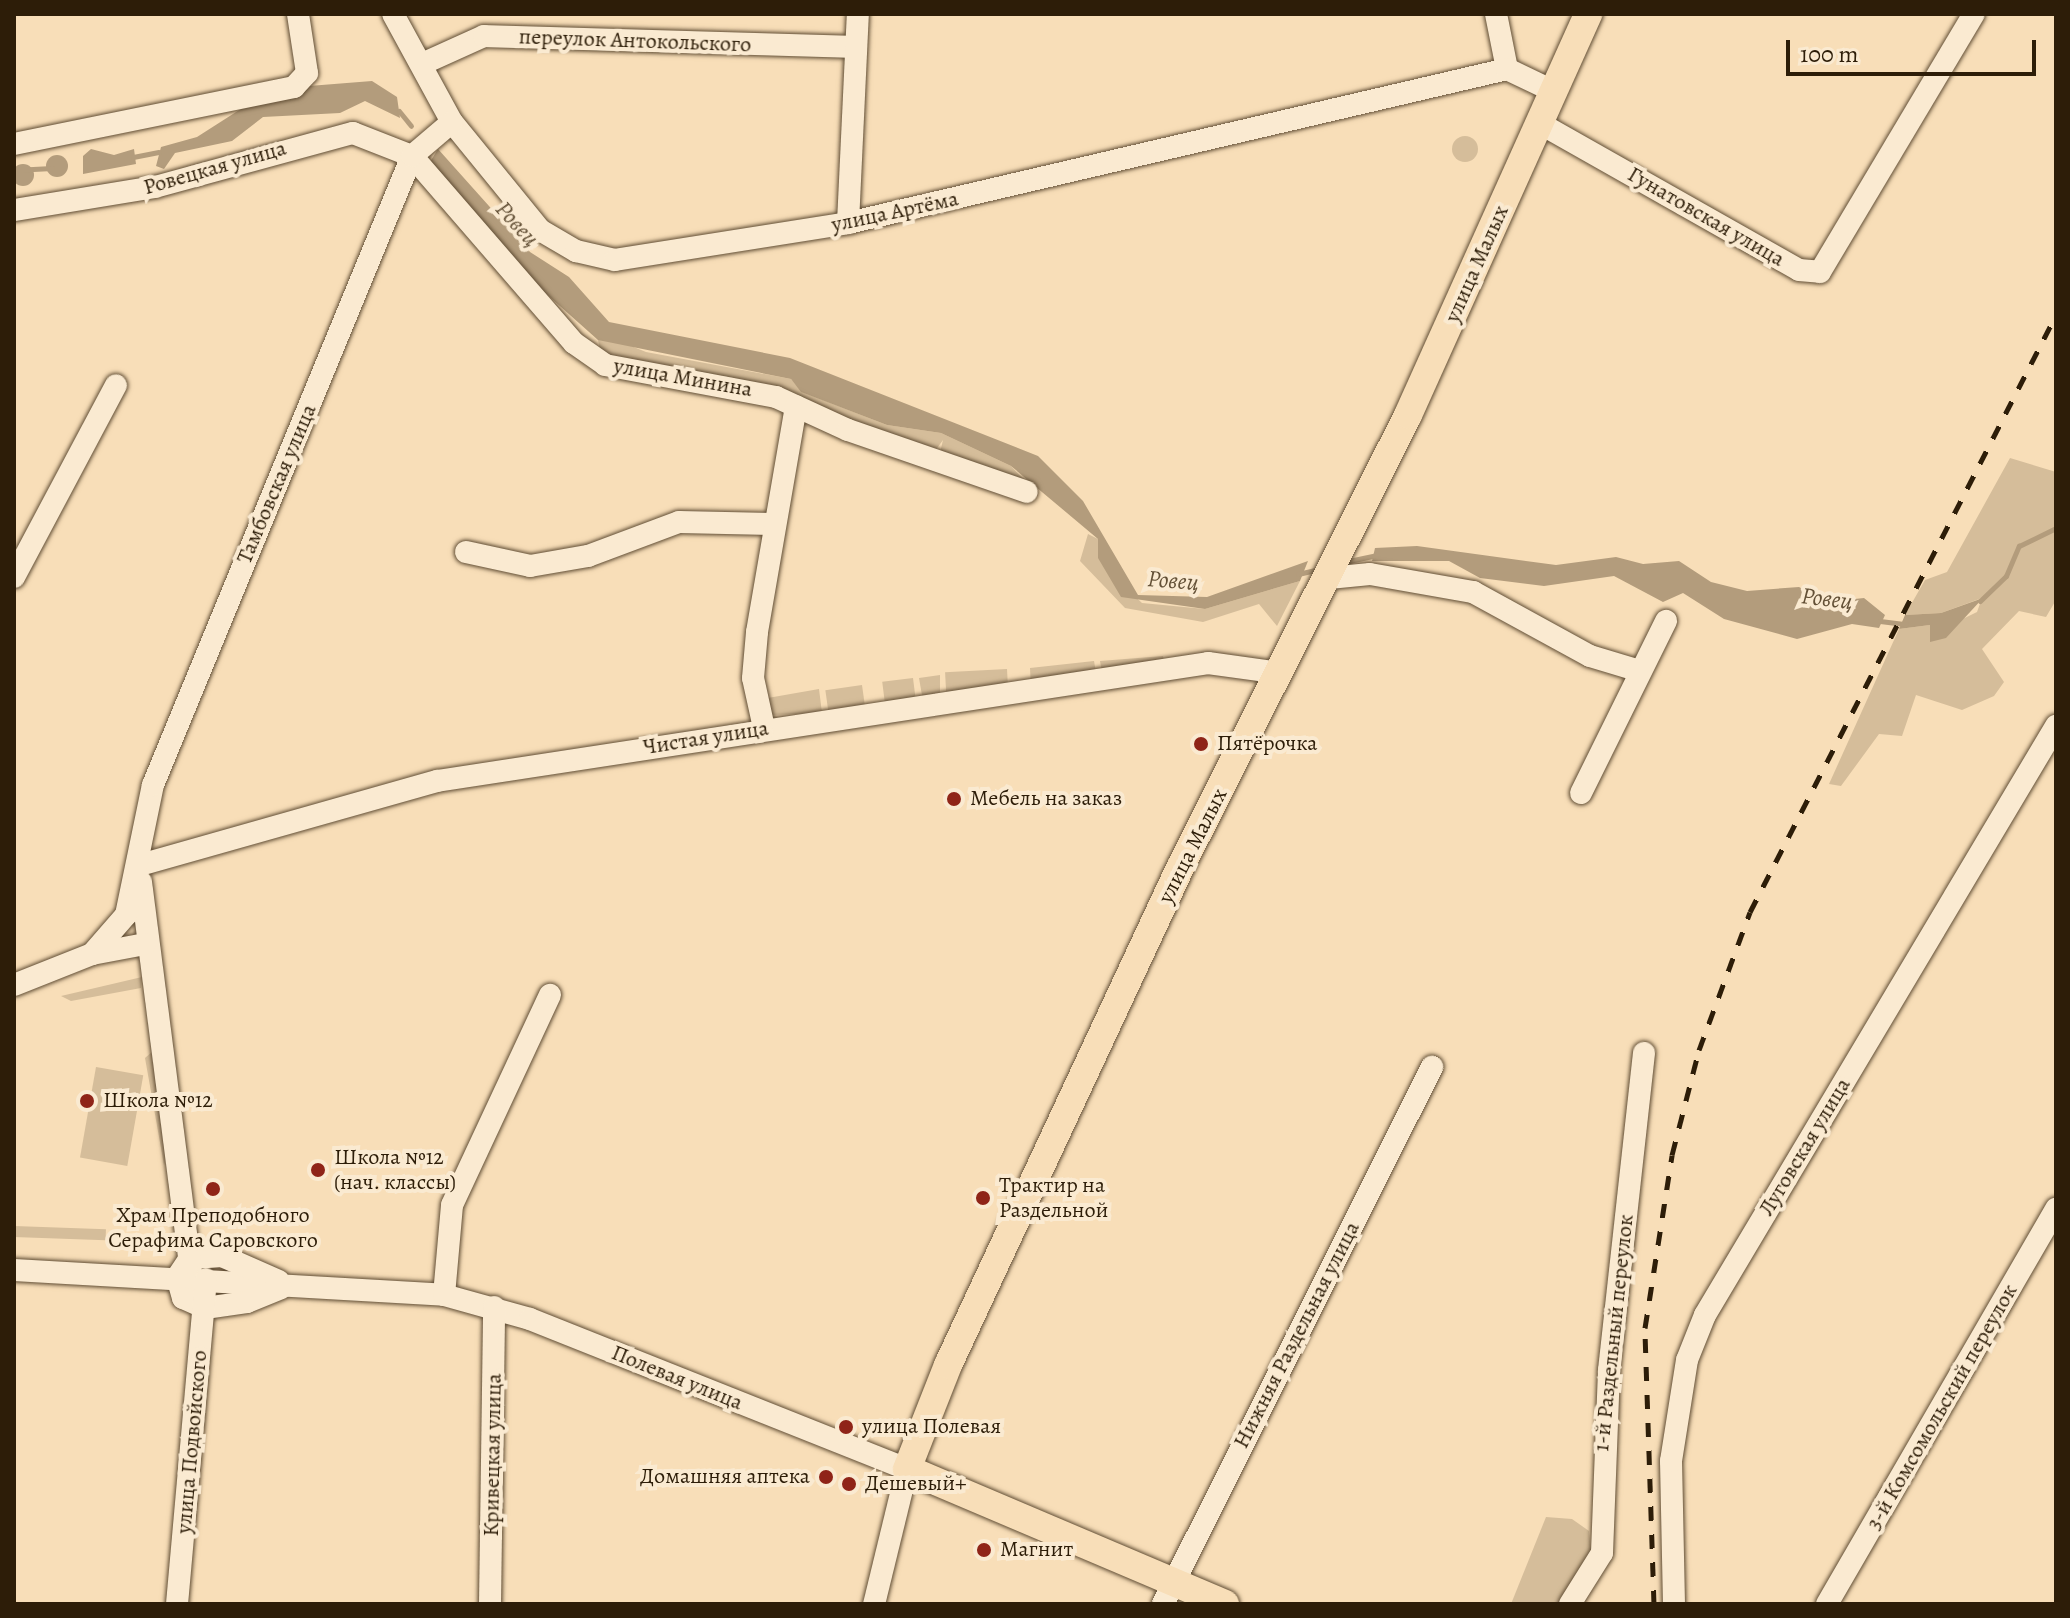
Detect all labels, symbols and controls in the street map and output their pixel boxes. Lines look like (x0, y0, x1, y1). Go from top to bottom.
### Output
street label: переулок Антокольского (518, 24, 752, 58)
scale bar (1790, 24, 2040, 74)
text: 100 m (1800, 38, 1859, 70)
street label: Ровецкая улица (141, 135, 289, 201)
street label: Гунатовская улица (1623, 161, 1789, 273)
street label: улица Артёма (829, 186, 961, 238)
water label: Ровец (489, 195, 545, 253)
street label: улица Малых (1439, 201, 1515, 327)
street label: улица Минина (612, 353, 754, 403)
street label: Тамбовская улица (231, 400, 323, 568)
water label: Ровец (1146, 564, 1200, 598)
water label: Ровец (1800, 582, 1854, 616)
street label: Чистая улица (642, 715, 770, 761)
place label: Пятёрочка (1217, 731, 1317, 757)
marker: Пятёрочка (1192, 735, 1210, 753)
street label: улица Малых (1153, 784, 1233, 908)
place label: Мебель на заказ (970, 786, 1122, 812)
marker: Мебель на заказ (945, 790, 963, 808)
street label: Луговская улица (1753, 1073, 1857, 1221)
place label: Школа №12 (103, 1088, 213, 1114)
marker: Школа №12 (78, 1092, 96, 1110)
place label: Школа №12 (нач. классы) (334, 1144, 457, 1196)
marker: Школа №12 (нач. классы) (309, 1161, 327, 1179)
place label: Трактир на Раздельной (999, 1172, 1108, 1224)
marker: Храм Преподобного Серафима Саровского (204, 1180, 222, 1198)
marker: Трактир на Раздельной (974, 1189, 992, 1207)
place label: Храм Преподобного Серафима Саровского (108, 1202, 318, 1254)
street label: 1-й Раздельный переулок (1588, 1213, 1640, 1453)
street label: Нижняя Раздельная улица (1228, 1217, 1366, 1453)
street label: 3-й Комсомольский переулок (1861, 1279, 2023, 1535)
street label: Полевая улица (608, 1340, 746, 1416)
street label: улица Подвойского (171, 1349, 213, 1535)
street label: Кривецкая улица (478, 1373, 508, 1537)
place label: улица Полевая (862, 1414, 1001, 1440)
marker: улица Полевая (837, 1418, 855, 1436)
place label: Домашняя аптека (640, 1464, 810, 1490)
marker: Домашняя аптека (817, 1468, 835, 1486)
place label: Дешевый+ (865, 1471, 966, 1497)
marker: Дешевый+ (840, 1475, 858, 1493)
place label: Магнит (1000, 1537, 1073, 1563)
marker: Магнит (975, 1541, 993, 1559)

